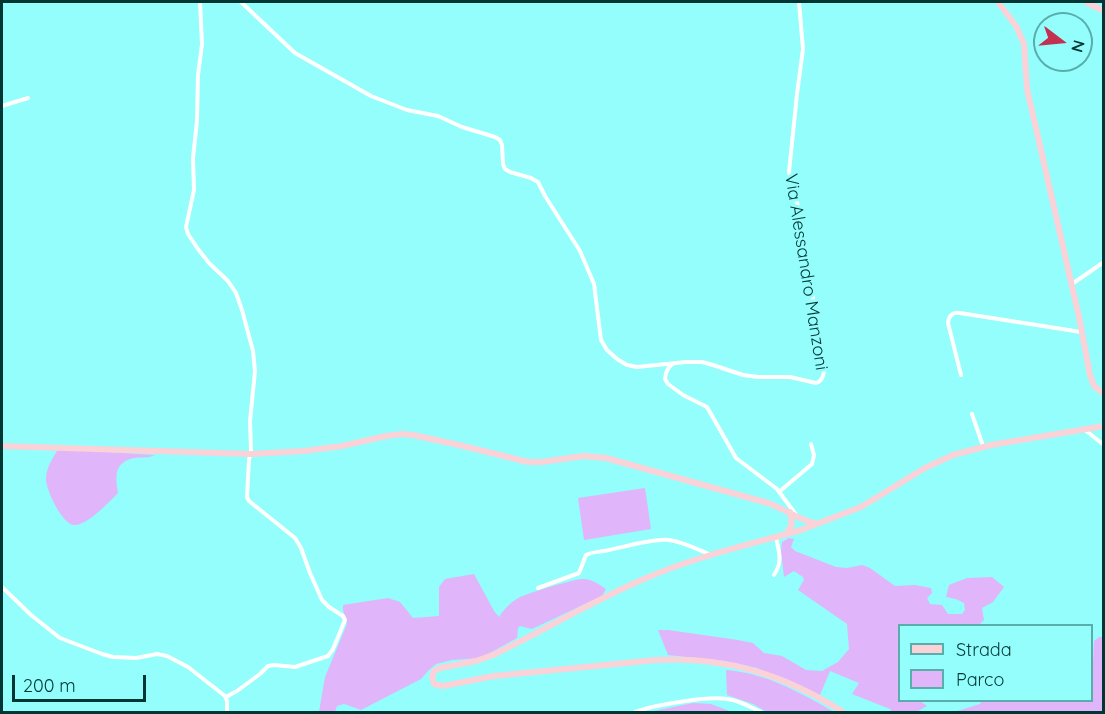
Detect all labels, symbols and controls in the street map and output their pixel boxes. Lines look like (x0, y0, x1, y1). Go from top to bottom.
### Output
north arrow (1033, 12, 1093, 72)
text: N (1067, 38, 1090, 55)
street label: Via Alessandro Manzoni (780, 172, 832, 372)
legend (898, 624, 1093, 702)
text: Strada (956, 638, 1012, 661)
scale bar (15, 663, 148, 701)
text: Parco (956, 668, 1004, 691)
text: 200 m (23, 674, 76, 697)

